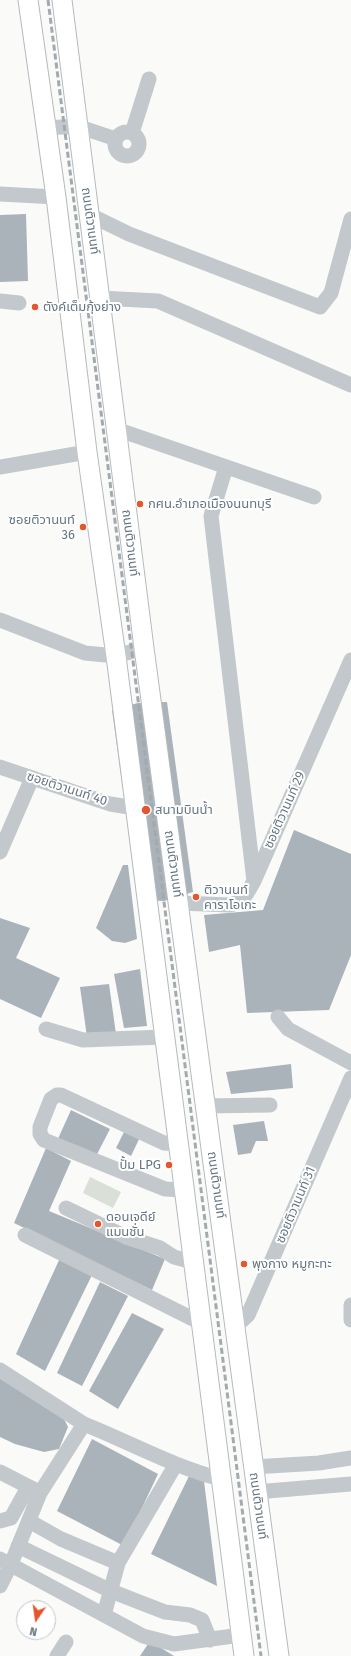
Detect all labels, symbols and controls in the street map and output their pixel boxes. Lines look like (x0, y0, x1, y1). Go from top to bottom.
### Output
street label: ถนนติวานนท์ (78, 186, 102, 256)
place label: ตังค์เต็มกุ้งย่าง (43, 299, 121, 315)
marker: ตังค์เต็มกุ้งย่าง (30, 302, 40, 312)
place label: กศน.อำเภอเมืองนนทบุรี (148, 496, 271, 512)
marker: กศน.อำเภอเมืองนนทบุรี (135, 499, 145, 509)
street label: ถนนติวานนท์ (118, 509, 142, 577)
place label: ซอยติวานนท์ 36 (9, 512, 75, 543)
marker: ซอยติวานนท์ 36 (78, 522, 88, 532)
street label: ซอยติวานนท์ 40 (25, 769, 109, 809)
street label: ซอยติวานนท์ 29 (261, 769, 309, 851)
place label: สนามบินน้ำ (155, 802, 213, 818)
marker: สนามบินน้ำ (140, 804, 152, 816)
street label: ถนนติวานนท์ (161, 829, 185, 899)
place label: ติวานนท์ คาราโอเกะ (204, 882, 256, 913)
marker: ติวานนท์ คาราโอเกะ (191, 892, 201, 902)
street label: ถนนติวานนท์ (204, 1150, 228, 1220)
place label: ปั้ม LPG (119, 1157, 161, 1173)
marker: ปั้ม LPG (164, 1160, 174, 1170)
street label: ซอยติวานนท์ 31 (273, 1164, 319, 1246)
place label: ดอนเจดีย์ แมนชั่น (106, 1209, 156, 1240)
marker: ดอนเจดีย์ แมนชั่น (93, 1219, 103, 1229)
place label: พุงกาง หมูกะทะ (252, 1256, 332, 1272)
marker: พุงกาง หมูกะทะ (239, 1259, 249, 1269)
street label: ถนนติวานนท์ (246, 1471, 270, 1541)
north arrow (16, 1600, 56, 1640)
text: N (28, 1624, 38, 1638)

